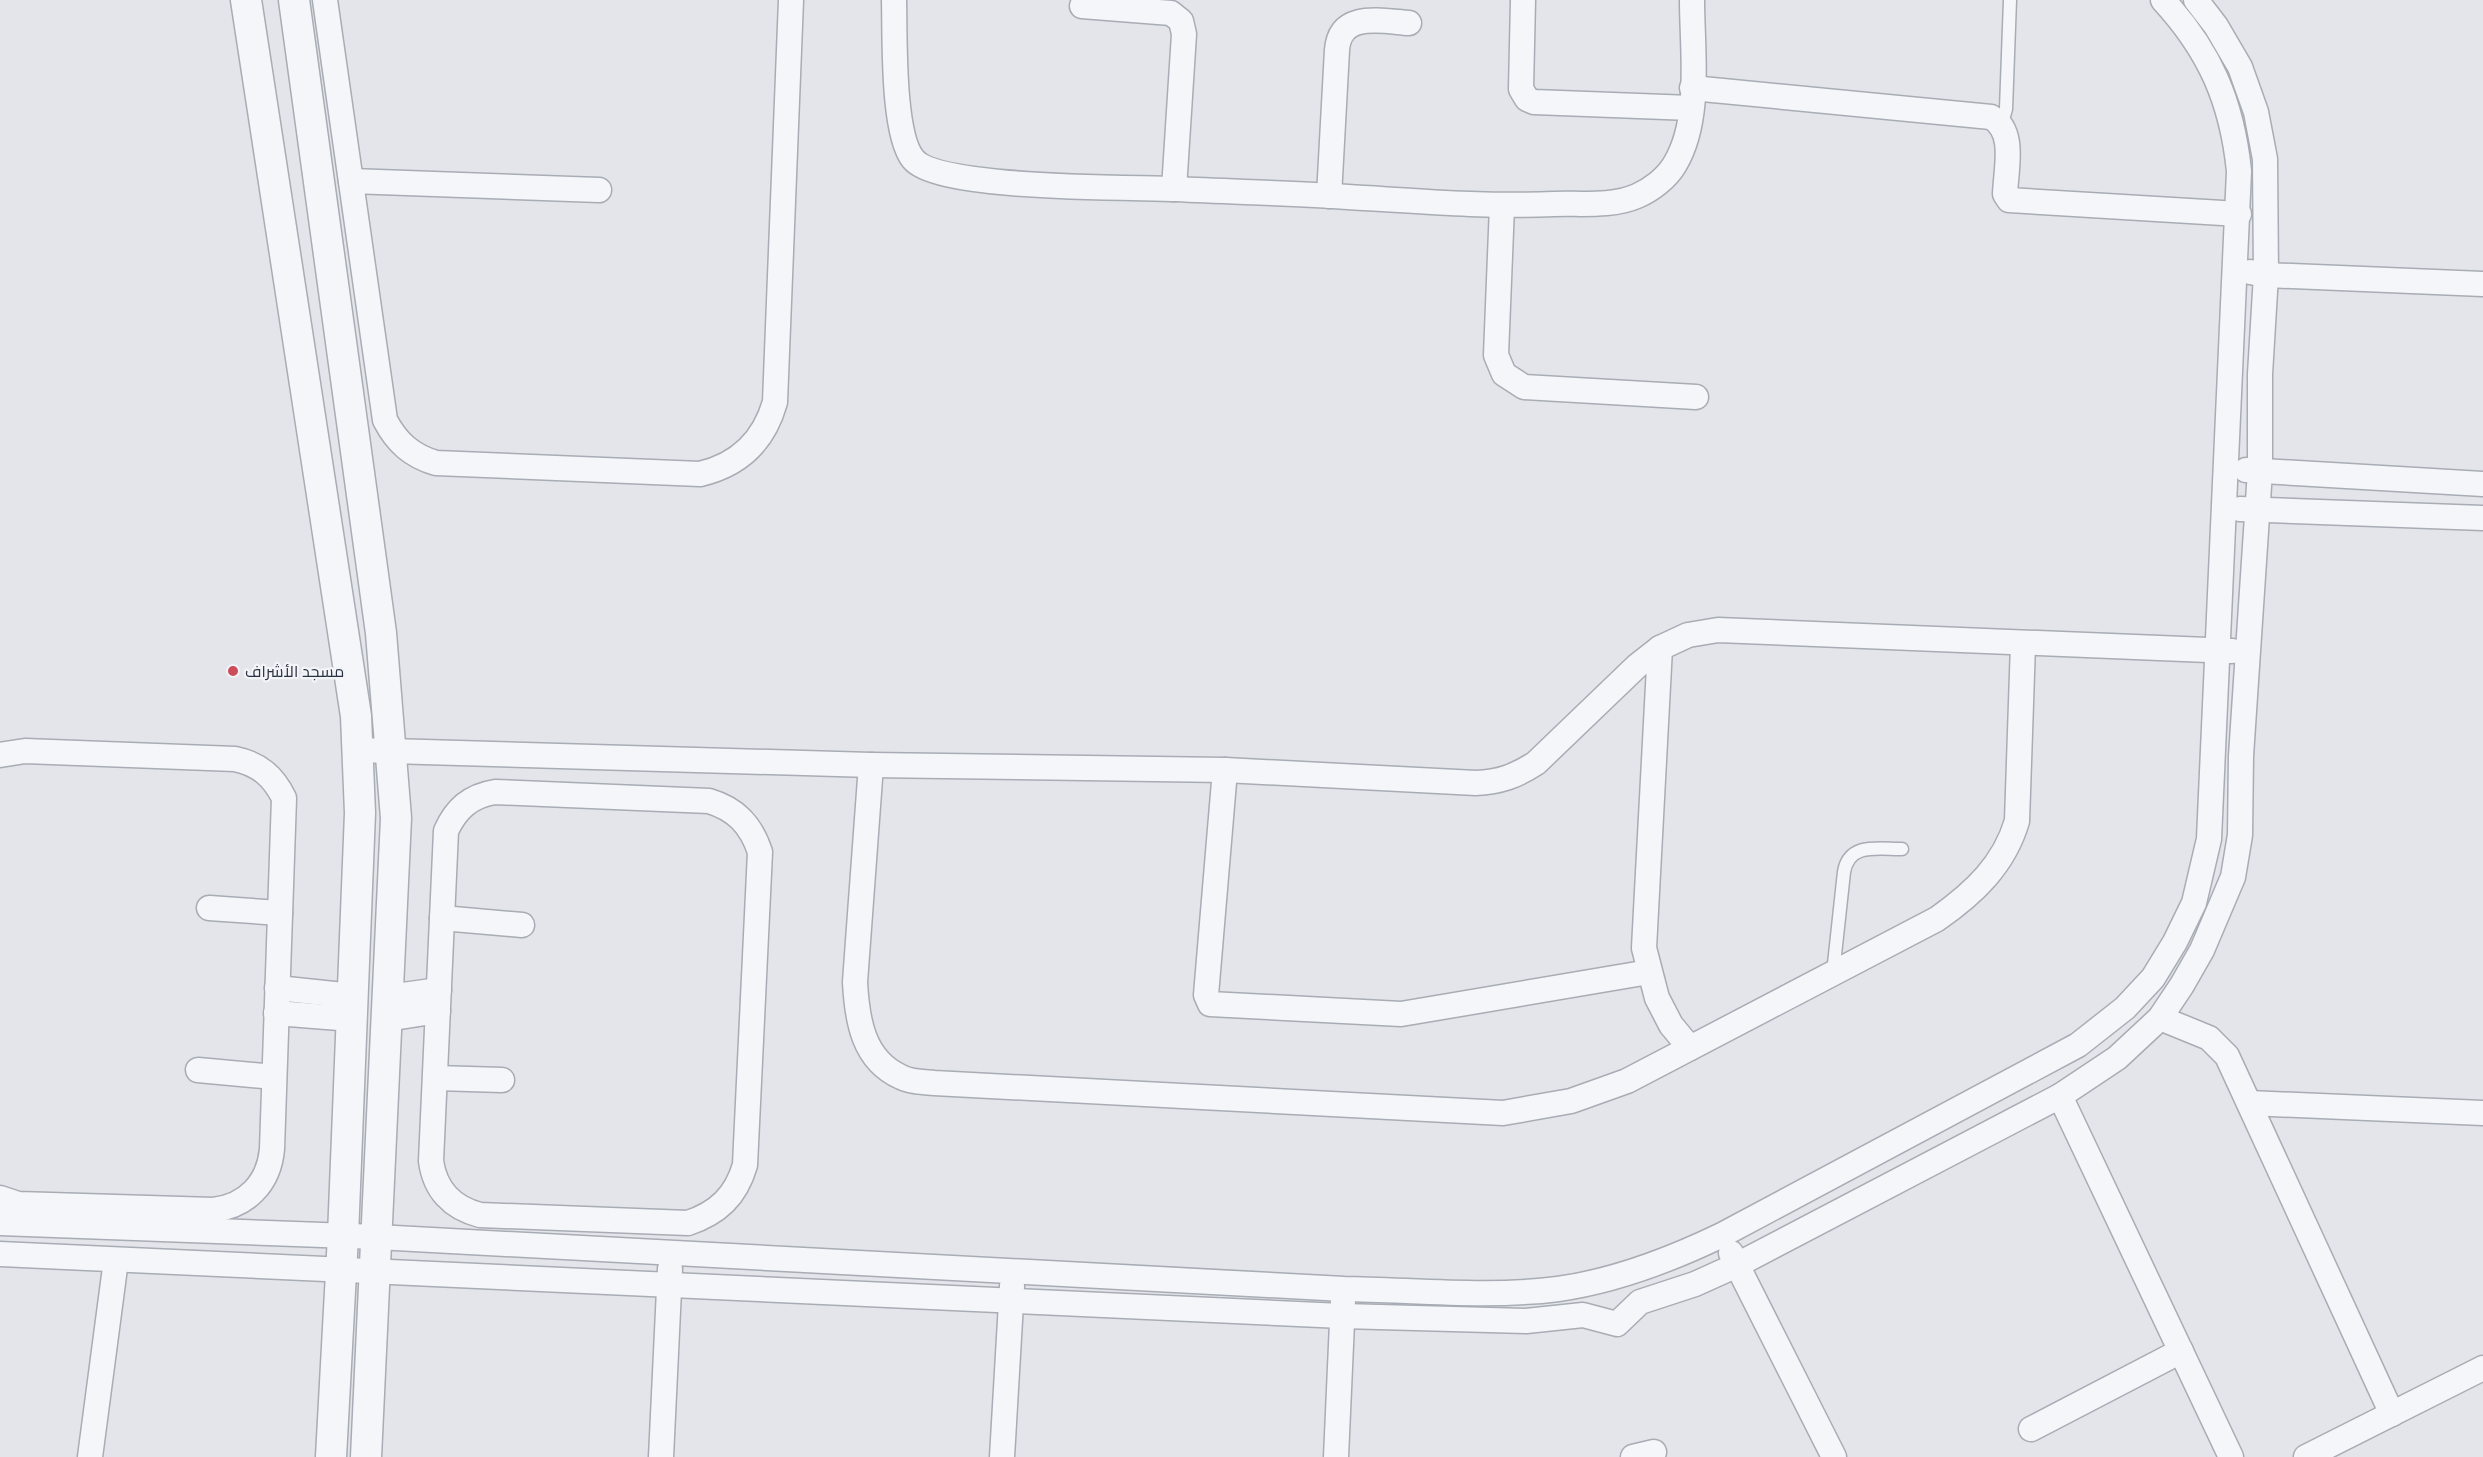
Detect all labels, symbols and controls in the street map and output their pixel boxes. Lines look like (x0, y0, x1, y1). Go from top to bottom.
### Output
place label: مسجد الأشراف (245, 662, 344, 681)
marker: مسجد الأشراف (226, 664, 240, 678)

